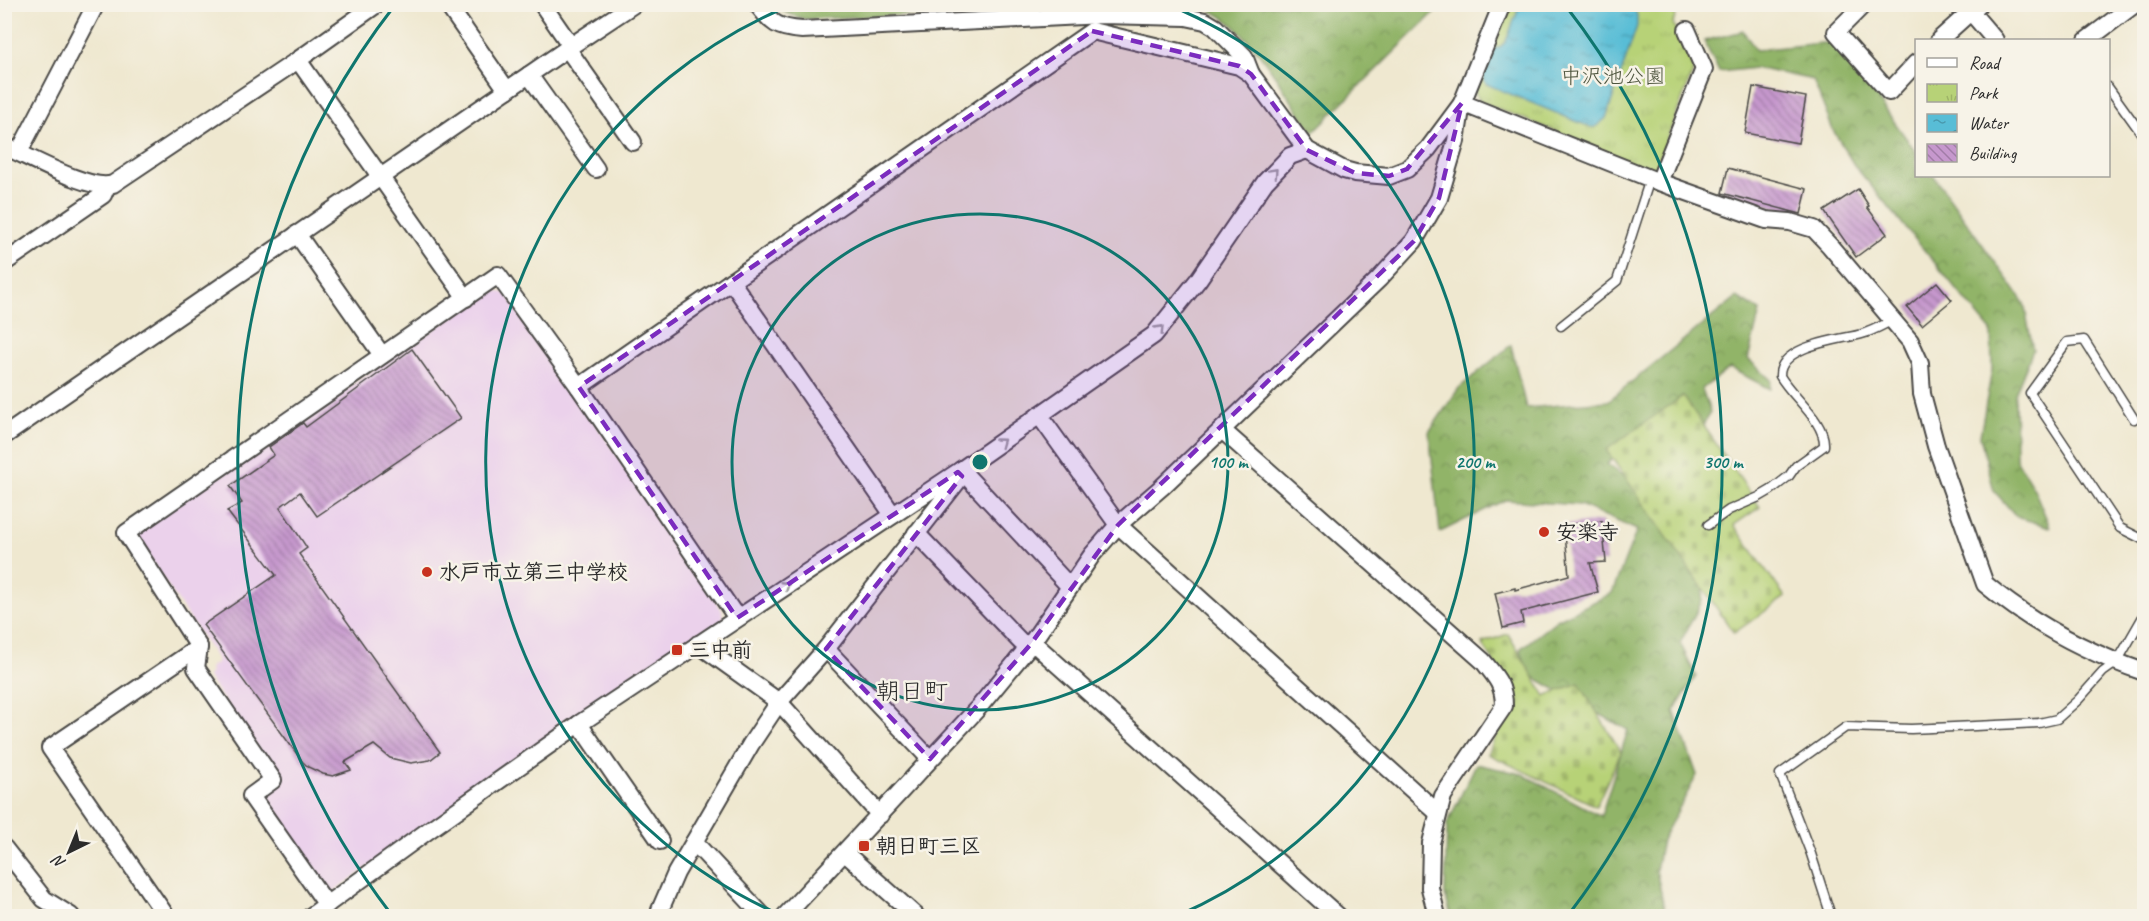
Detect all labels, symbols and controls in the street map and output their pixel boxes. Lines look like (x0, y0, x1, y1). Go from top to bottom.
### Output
legend (1915, 39, 2110, 177)
text: Road (1969, 52, 2002, 74)
park label: 中沢池公園 (1561, 63, 1666, 89)
text: Park (1969, 82, 1999, 104)
text: Water (1969, 112, 2010, 134)
text: Building (1969, 142, 2018, 164)
one-way arrow (1267, 168, 1278, 178)
one-way arrow (1152, 326, 1163, 337)
one-way arrow (994, 438, 1005, 449)
text: 100 m (1209, 451, 1249, 473)
text: 200 m (1456, 451, 1496, 473)
text: 300 m (1704, 451, 1744, 473)
centre of rings (970, 452, 990, 472)
place label: 安楽寺 (1556, 519, 1619, 545)
marker: 安楽寺 (1537, 525, 1551, 539)
place label: 水戸市立第三中学校 (439, 559, 628, 585)
marker: 水戸市立第三中学校 (420, 565, 434, 579)
one-way arrow (780, 582, 791, 593)
place label: 三中前 (689, 637, 752, 663)
marker: 三中前 (670, 643, 684, 657)
district label: 朝日町 (876, 676, 948, 706)
north arrow (39, 822, 99, 882)
place label: 朝日町三区 (876, 833, 981, 859)
marker: 朝日町三区 (857, 839, 871, 853)
text: N (47, 849, 70, 873)

